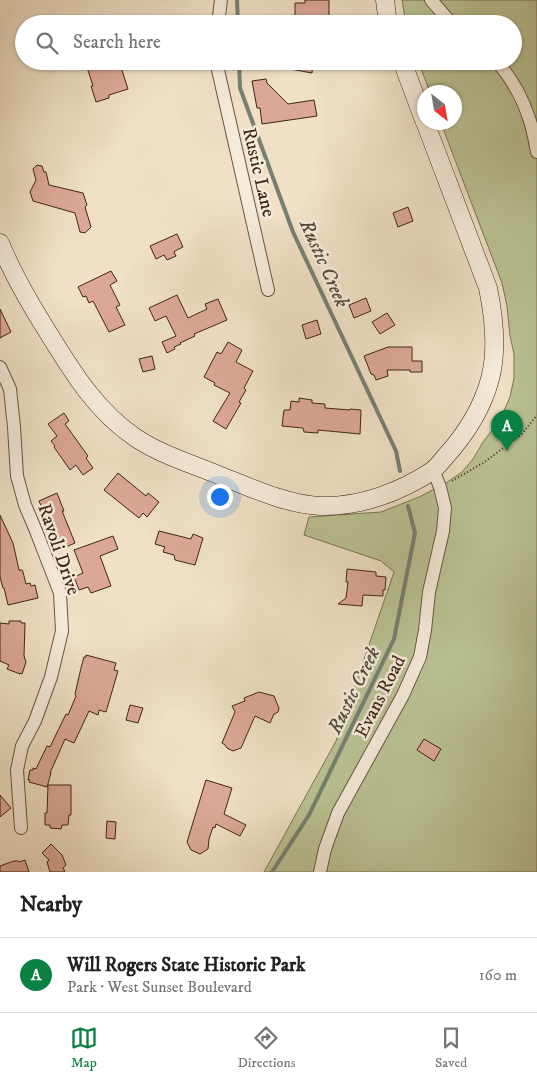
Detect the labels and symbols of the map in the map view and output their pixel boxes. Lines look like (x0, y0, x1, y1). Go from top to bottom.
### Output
north arrow (417, 85, 462, 130)
street label: Rustic Lane (237, 125, 280, 219)
water label: Rustic Creek (293, 215, 354, 312)
pin: A (491, 410, 523, 451)
your location (207, 484, 233, 510)
street label: Ravoli Drive (32, 501, 85, 598)
water label: Rustic Creek (322, 643, 386, 739)
street label: Evans Road (350, 651, 411, 742)

